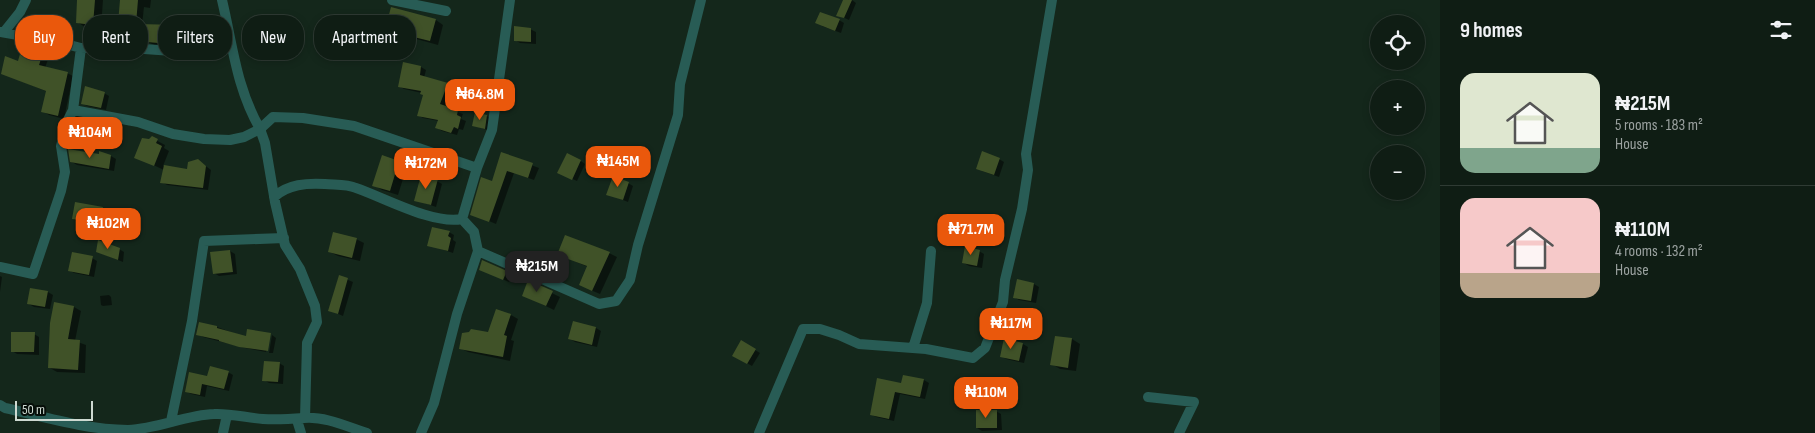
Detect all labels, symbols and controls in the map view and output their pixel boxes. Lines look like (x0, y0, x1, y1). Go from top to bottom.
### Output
chip: Buy (15, 15, 73, 60)
chip: Rent (83, 15, 148, 60)
chip: Filters (158, 15, 232, 60)
chip: New (242, 15, 304, 60)
chip: Apartment (314, 15, 416, 60)
map controls (1370, 15, 1425, 200)
button: locate (1370, 15, 1425, 70)
icon: filters (1767, 16, 1795, 44)
text: 9 homes (1460, 18, 1523, 43)
pin: ₦64.8M (439, 78, 521, 121)
button: + (1370, 80, 1425, 135)
text: ₦64.8M (456, 85, 504, 104)
text: ₦215M (1615, 91, 1670, 116)
icon: home (1500, 93, 1560, 153)
pin: ₦104M (55, 116, 125, 159)
text: 5 rooms · 183 m² (1615, 116, 1703, 135)
text: ₦104M (69, 123, 111, 142)
text: House (1615, 135, 1649, 154)
button: − (1370, 145, 1425, 200)
pin: ₦145M (583, 146, 653, 188)
pin: ₦172M (391, 148, 461, 190)
text: ₦145M (597, 152, 639, 171)
text: ₦172M (405, 154, 447, 173)
pin: ₦102M (73, 208, 143, 250)
text: ₦102M (87, 214, 129, 233)
pin: ₦71.7M (930, 214, 1012, 256)
text: ₦110M (1615, 217, 1670, 242)
icon: home (1500, 218, 1560, 278)
text: ₦71.7M (948, 220, 994, 239)
text: 4 rooms · 132 m² (1615, 242, 1703, 261)
pin: ₦215M (502, 250, 572, 293)
text: ₦215M (516, 257, 558, 276)
text: House (1615, 261, 1649, 280)
pin: ₦117M (976, 308, 1046, 350)
text: ₦117M (990, 314, 1032, 333)
pin: ₦110M (951, 376, 1021, 419)
text: ₦110M (965, 383, 1007, 402)
scale bar (15, 398, 92, 421)
text: 50 m (22, 401, 45, 418)

